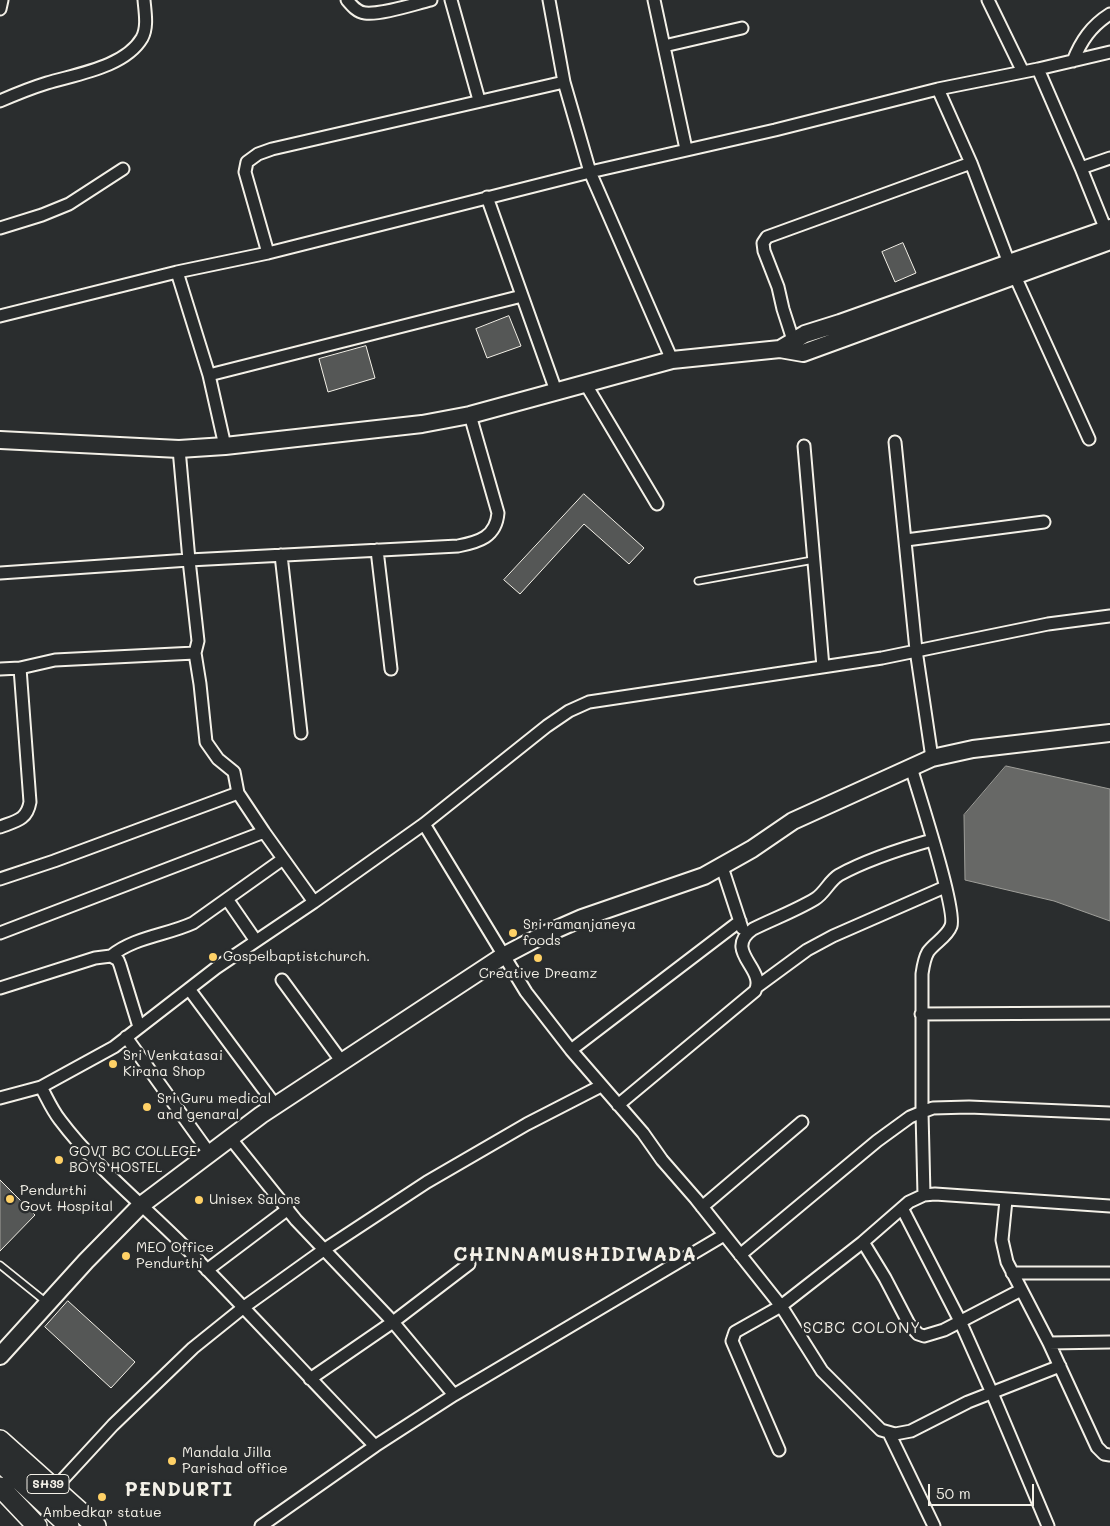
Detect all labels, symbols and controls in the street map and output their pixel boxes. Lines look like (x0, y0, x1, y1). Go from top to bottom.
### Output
place label: Sri ramanjaneya foods (523, 917, 636, 950)
marker: Sri ramanjaneya foods (507, 927, 519, 939)
place label: Gospelbaptistchurch. (223, 949, 370, 965)
marker: Gospelbaptistchurch. (207, 951, 219, 963)
marker: Creative Dreamz (532, 952, 544, 964)
place label: Creative Dreamz (479, 966, 597, 982)
place label: Sri Venkatasai Kirana Shop (123, 1048, 223, 1080)
marker: Sri Venkatasai Kirana Shop (107, 1058, 119, 1070)
place label: Sri Guru medical and genaral (157, 1091, 271, 1124)
marker: Sri Guru medical and genaral (141, 1101, 153, 1113)
place label: GOVT BC COLLEGE BOYS HOSTEL (69, 1144, 197, 1176)
marker: GOVT BC COLLEGE BOYS HOSTEL (53, 1154, 65, 1166)
place label: Pendurthi Govt Hospital (20, 1183, 113, 1216)
place label: Unisex Salons (209, 1192, 300, 1208)
marker: Pendurthi Govt Hospital (4, 1193, 16, 1205)
marker: Unisex Salons (193, 1194, 205, 1206)
place label: MEO Office Pendurthi (136, 1240, 214, 1272)
district label: CHINNAMUSHIDIWADA (451, 1244, 699, 1266)
marker: MEO Office Pendurthi (120, 1250, 132, 1262)
district label: SCBC COLONY (802, 1319, 922, 1337)
place label: Mandala Jilla Parishad office (182, 1445, 288, 1478)
marker: Mandala Jilla Parishad office (166, 1455, 178, 1467)
scale bar (930, 1474, 1036, 1506)
road number: SH39 (27, 1475, 69, 1494)
district label: PENDURTI (124, 1479, 234, 1501)
text: 50 m (936, 1483, 971, 1503)
marker: Ambedkar statue (96, 1491, 108, 1503)
place label: Ambedkar statue (42, 1505, 162, 1521)

